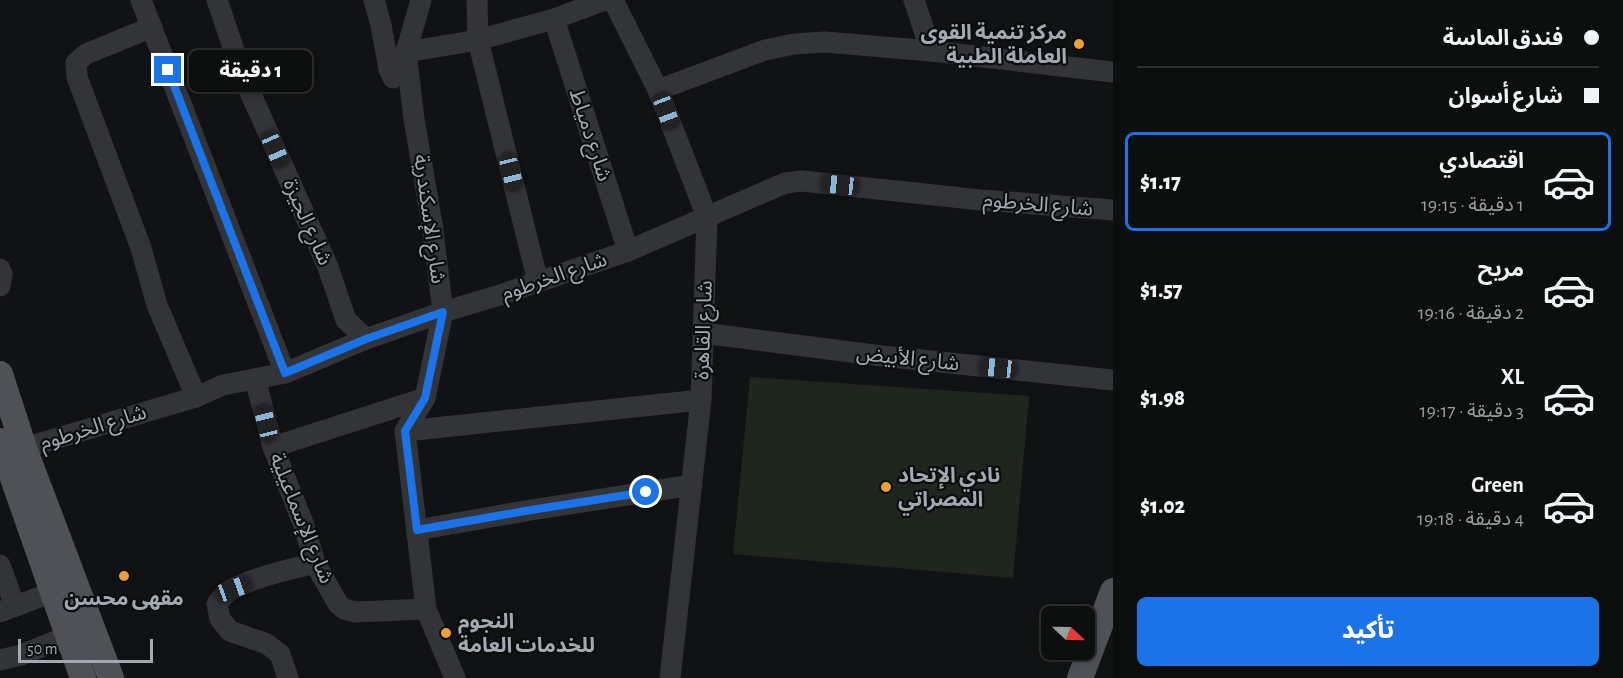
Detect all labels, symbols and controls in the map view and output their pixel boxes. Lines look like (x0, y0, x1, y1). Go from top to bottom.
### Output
place label: مركز تنمية القوى العاملة الطبية (921, 22, 1067, 68)
text: فندق الماسة (1443, 27, 1563, 49)
marker: مركز تنمية القوى العاملة الطبية (1072, 37, 1086, 51)
callout: 1 دقيقة (189, 49, 312, 91)
route end (154, 56, 181, 83)
text: 1 دقيقة (219, 61, 282, 81)
text: شارع أسوان (1448, 85, 1563, 107)
street label: شارع دمياط (562, 86, 615, 185)
car (651, 91, 681, 131)
car (259, 129, 291, 169)
text: اقتصادي (1439, 150, 1524, 172)
car (498, 152, 524, 192)
street label: شارع الإسكندرية (406, 153, 449, 286)
icon: car (1542, 155, 1596, 209)
text: $1.17 (1140, 171, 1181, 193)
car (821, 174, 859, 196)
street label: شارع الجيزة (276, 176, 336, 270)
street label: شارع الخرطوم (982, 189, 1094, 225)
text: 1 دقيقة · 19:15 (1421, 195, 1524, 215)
street label: شارع الخرطوم (499, 249, 611, 309)
text: مريح (1478, 258, 1524, 280)
icon: car (1542, 263, 1596, 317)
text: $1.57 (1140, 279, 1183, 301)
street label: شارع القاهرة (691, 280, 720, 380)
text: 2 دقيقة · 19:16 (1418, 303, 1524, 323)
street label: شارع الأبيض (855, 342, 961, 378)
car (979, 357, 1017, 379)
text: XL (1501, 366, 1524, 388)
icon: car (1542, 371, 1596, 425)
text: $1.98 (1140, 387, 1185, 409)
street label: شارع الخرطوم (37, 401, 150, 458)
text: 3 دقيقة · 19:17 (1420, 401, 1524, 421)
car (253, 403, 279, 443)
street label: شارع الإسماعيلية (262, 450, 337, 588)
place label: نادي الإتحاد المصراتي (898, 465, 1000, 516)
text: Green (1471, 474, 1524, 496)
route start (632, 478, 659, 505)
icon: car (1542, 479, 1596, 533)
marker: نادي الإتحاد المصراتي (879, 480, 893, 494)
text: $1.02 (1140, 495, 1185, 517)
text: 4 دقيقة · 19:18 (1417, 509, 1524, 529)
marker: مقهى محسن (117, 569, 131, 583)
car (213, 574, 253, 604)
place label: مقهى محسن (64, 588, 184, 610)
button: تأكيد (1137, 597, 1599, 666)
north arrow (1041, 606, 1095, 660)
map controls (1041, 606, 1095, 660)
place label: النجوم للخدمات العامة (458, 611, 595, 656)
marker: النجوم للخدمات العامة (439, 626, 453, 640)
scale bar (18, 636, 153, 664)
text: 50 m (27, 641, 58, 657)

